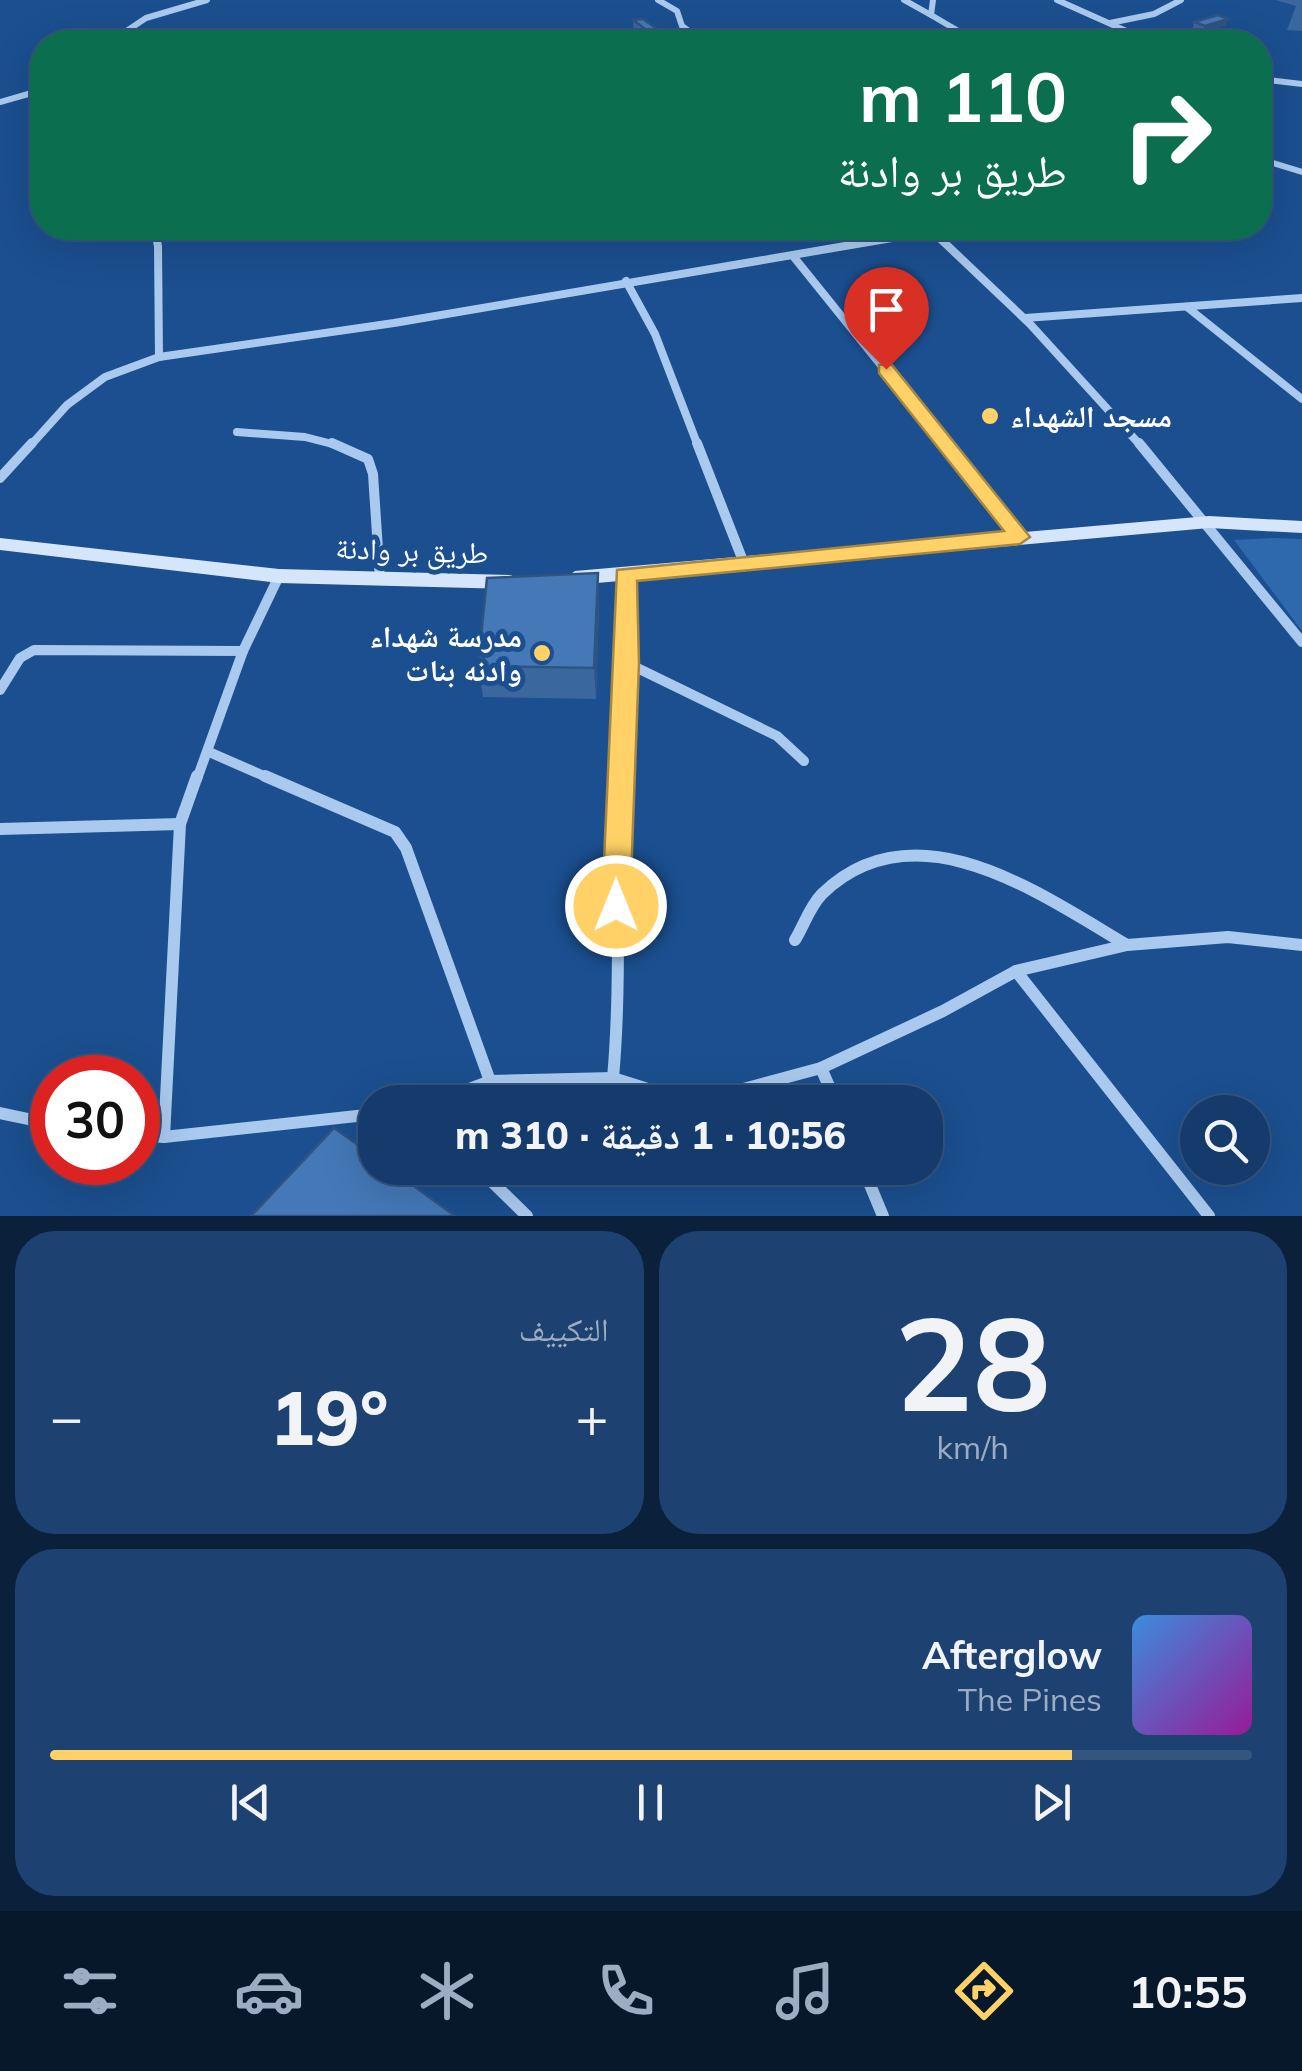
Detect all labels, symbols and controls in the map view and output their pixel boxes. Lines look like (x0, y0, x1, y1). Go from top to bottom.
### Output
text: 110 m (859, 52, 1067, 140)
icon: right (1102, 70, 1232, 200)
text: طريق بر وادنة (838, 142, 1067, 198)
pin (844, 267, 929, 370)
icon: arrive (859, 282, 914, 337)
place label: مسجد الشهداء (1010, 397, 1172, 435)
marker: مسجد الشهداء (979, 405, 1001, 427)
street label: طريق بر وادنة (335, 528, 489, 572)
place label: مدرسة شهداء وادنه بنات (369, 617, 522, 689)
marker: مدرسة شهداء وادنه بنات (531, 642, 553, 664)
position arrow (564, 854, 668, 958)
speed limit sign: 30 (30, 1055, 160, 1185)
map controls (1180, 1095, 1270, 1185)
button: search (1180, 1095, 1270, 1185)
text: 10:56 · 1 دقيقة · 310 m (455, 1111, 846, 1159)
text: 28 (895, 1280, 1051, 1444)
text: التكييف (519, 1309, 609, 1349)
text: 19° (270, 1370, 389, 1464)
text: − (50, 1382, 83, 1451)
text: + (575, 1382, 609, 1451)
text: km/h (937, 1427, 1009, 1467)
text: Afterglow (922, 1631, 1102, 1679)
text: The Pines (958, 1679, 1102, 1719)
icon: previous (223, 1775, 278, 1830)
icon: pause (623, 1775, 678, 1830)
icon: next (1024, 1775, 1079, 1830)
icon: filters (55, 1956, 125, 2026)
icon: car (234, 1956, 304, 2026)
icon: climate (412, 1956, 482, 2026)
icon: phone (591, 1956, 661, 2026)
icon: music (770, 1956, 840, 2026)
icon: directions (949, 1956, 1019, 2026)
text: 10:55 (1128, 1963, 1248, 2019)

